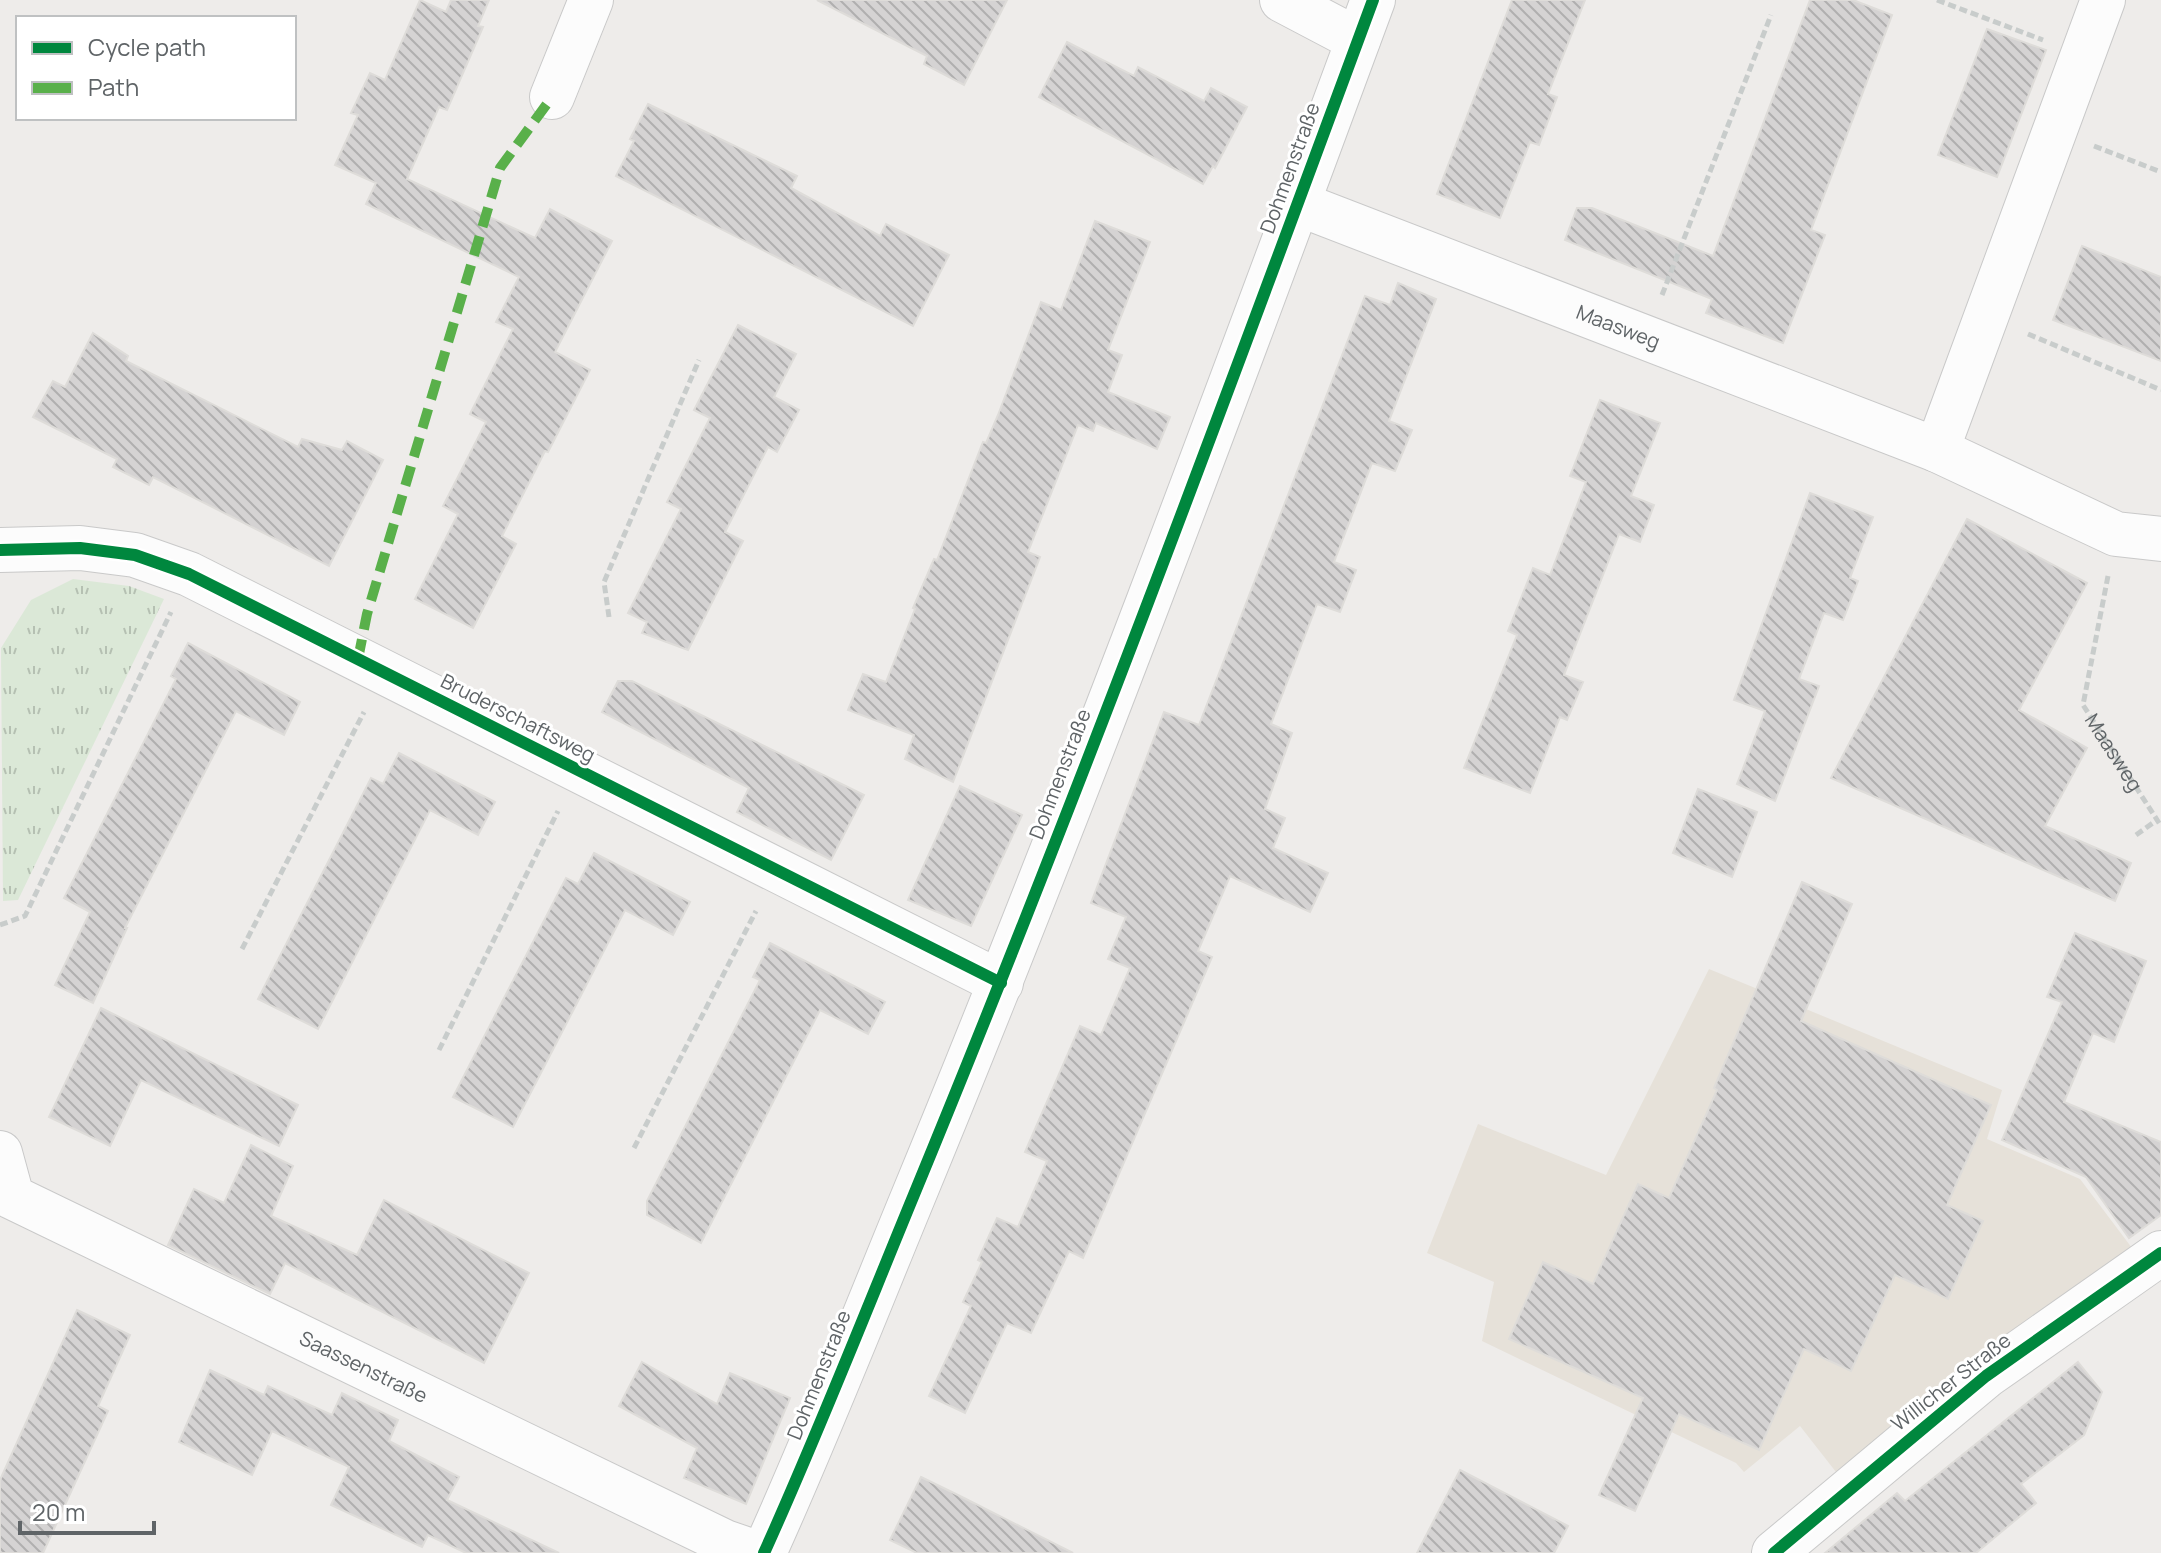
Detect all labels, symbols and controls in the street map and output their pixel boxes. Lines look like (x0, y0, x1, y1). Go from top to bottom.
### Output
legend (16, 16, 296, 120)
text: Cycle path (88, 30, 206, 63)
text: Path (88, 70, 139, 103)
street label: Dohmenstraße (1253, 99, 1326, 237)
street label: Maasweg (1573, 298, 1664, 355)
street label: Bruderschaftsweg (436, 667, 600, 768)
street label: Dohmenstraße (1022, 705, 1097, 843)
street label: Maasweg (2079, 708, 2149, 796)
street label: Dohmenstraße (780, 1306, 857, 1444)
street label: Saassenstraße (295, 1324, 432, 1409)
street label: Willicher Straße (1885, 1326, 2016, 1437)
scale bar (20, 1485, 154, 1535)
text: 20 m (32, 1495, 85, 1528)

